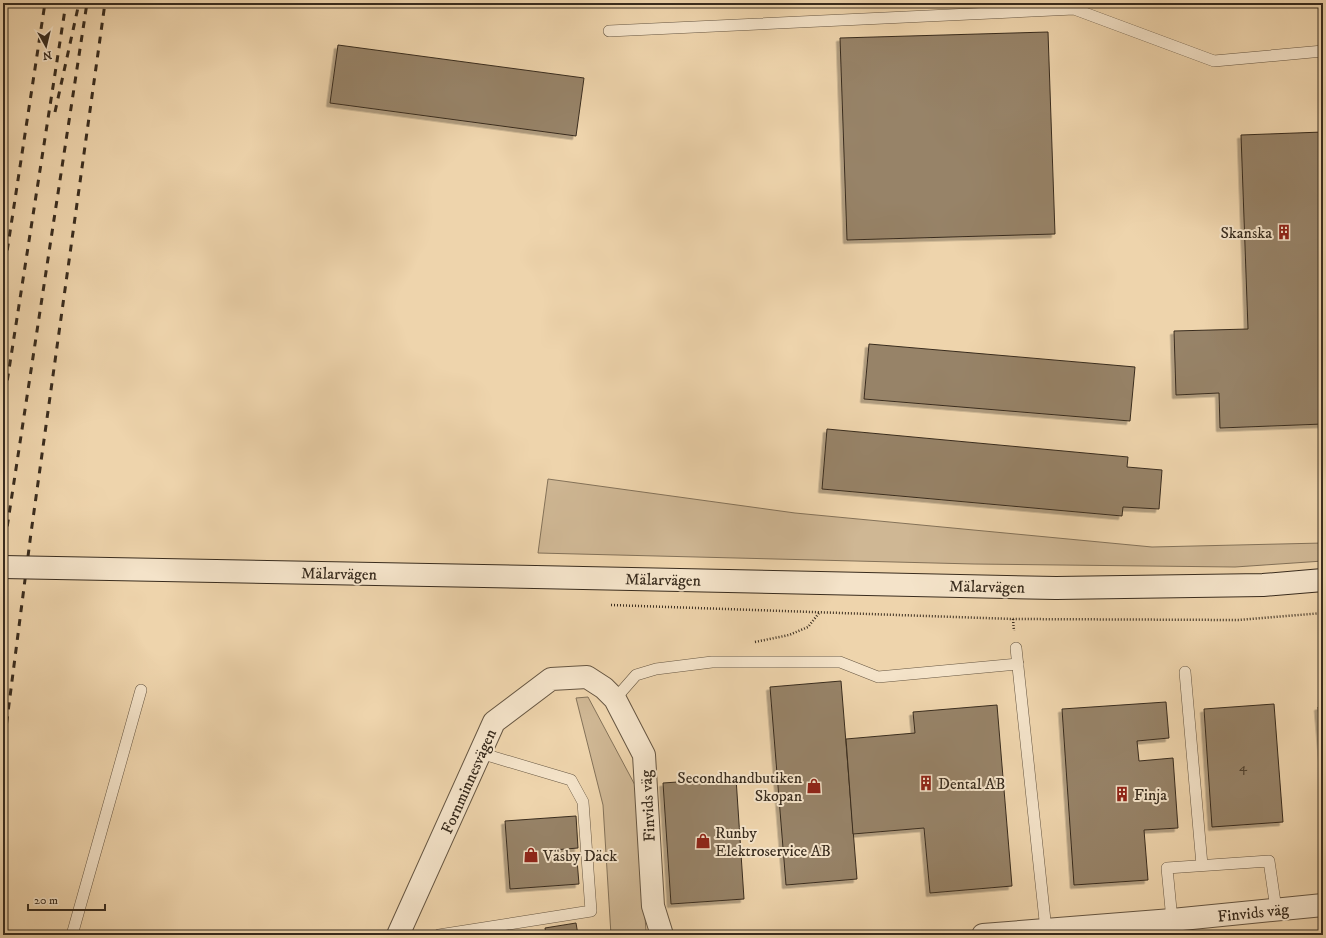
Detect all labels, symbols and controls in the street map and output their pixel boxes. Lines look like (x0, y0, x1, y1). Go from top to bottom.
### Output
north arrow (26, 26, 66, 66)
text: N (42, 47, 53, 62)
place label: Skanska (1220, 223, 1272, 243)
building icon: Skanska (1275, 223, 1293, 241)
street label: Mälarvägen (301, 563, 378, 585)
street label: Mälarvägen (625, 569, 702, 591)
street label: Mälarvägen (949, 576, 1026, 598)
street label: Fornminnesvägen (437, 725, 501, 837)
house number: 4 (1239, 758, 1248, 776)
place label: Secondhandbutiken Skopan (677, 768, 803, 806)
street label: Finvids väg (636, 769, 660, 842)
building icon: Dental AB (917, 774, 935, 792)
place label: Dental AB (938, 774, 1005, 794)
shop icon: Secondhandbutiken Skopan (805, 777, 823, 795)
building icon: Finja (1113, 785, 1131, 803)
place label: Finja (1134, 785, 1167, 805)
place label: Runby Elektroservice AB (715, 823, 831, 861)
shop icon: Runby Elektroservice AB (694, 832, 712, 850)
shop icon: Väsby Däck (522, 846, 540, 864)
place label: Väsby Däck (542, 846, 617, 866)
scale bar (28, 886, 105, 912)
text: 20 m (34, 893, 58, 908)
street label: Finvids väg (1216, 899, 1290, 927)

